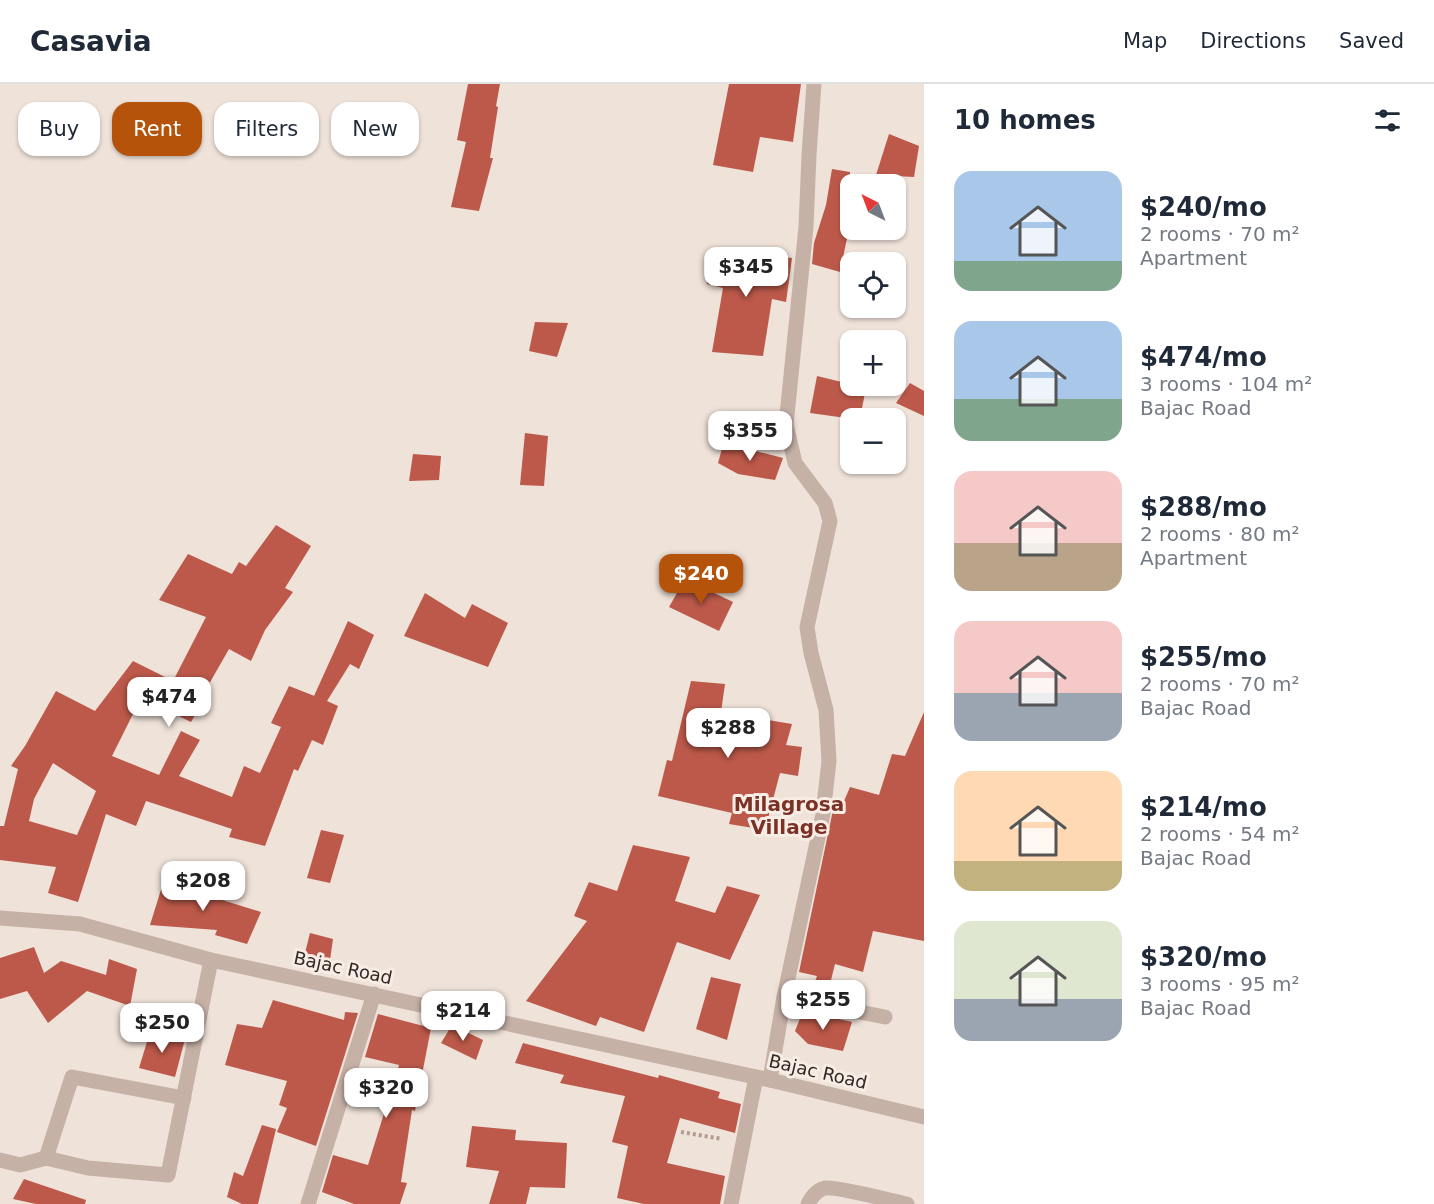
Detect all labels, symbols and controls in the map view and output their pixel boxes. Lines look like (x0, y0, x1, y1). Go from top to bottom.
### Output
text: Casavia (30, 25, 152, 58)
text: Map (1123, 29, 1167, 53)
text: Directions (1200, 29, 1306, 53)
text: Saved (1339, 29, 1404, 53)
chip: Buy (18, 102, 100, 156)
chip: Rent (112, 102, 202, 156)
chip: Filters (214, 102, 319, 156)
chip: New (331, 102, 419, 156)
icon: filters (1371, 104, 1404, 137)
text: 10 homes (954, 105, 1096, 135)
north arrow (840, 174, 906, 240)
map controls (840, 174, 906, 474)
text: $240/mo (1140, 192, 1267, 222)
icon: home (1002, 195, 1074, 267)
text: 2 rooms · 70 m² (1140, 222, 1300, 246)
text: Apartment (1140, 246, 1247, 270)
pin: $345 (710, 247, 782, 298)
button: locate (840, 252, 906, 318)
text: $345 (718, 254, 774, 278)
button: + (840, 330, 906, 396)
text: $474/mo (1140, 342, 1267, 372)
icon: home (1002, 345, 1074, 417)
text: 3 rooms · 104 m² (1140, 372, 1312, 396)
text: Bajac Road (1140, 396, 1251, 420)
button: − (840, 408, 906, 474)
pin: $355 (714, 411, 786, 462)
text: $355 (722, 418, 778, 442)
text: $288/mo (1140, 492, 1267, 522)
icon: home (1002, 495, 1074, 567)
text: 2 rooms · 80 m² (1140, 522, 1300, 546)
text: Apartment (1140, 546, 1247, 570)
pin: $240 (665, 554, 737, 605)
text: $240 (673, 561, 729, 585)
text: $255/mo (1140, 642, 1267, 672)
icon: home (1002, 645, 1074, 717)
text: 2 rooms · 70 m² (1140, 672, 1300, 696)
pin: $474 (133, 677, 205, 728)
text: $474 (141, 684, 197, 708)
text: Bajac Road (1140, 696, 1251, 720)
pin: $288 (692, 708, 764, 759)
text: $288 (700, 715, 756, 739)
district label: Milagrosa Village (734, 792, 844, 839)
text: $214/mo (1140, 792, 1267, 822)
icon: home (1002, 795, 1074, 867)
text: 2 rooms · 54 m² (1140, 822, 1300, 846)
text: Bajac Road (1140, 846, 1251, 870)
pin: $208 (167, 861, 239, 912)
text: $208 (175, 868, 231, 892)
text: $320/mo (1140, 942, 1267, 972)
icon: home (1002, 945, 1074, 1017)
street label: Bajac Road (292, 947, 394, 988)
text: 3 rooms · 95 m² (1140, 972, 1300, 996)
pin: $255 (787, 980, 859, 1031)
text: $255 (795, 987, 851, 1011)
pin: $214 (427, 991, 499, 1042)
text: Bajac Road (1140, 996, 1251, 1020)
text: $214 (435, 998, 491, 1022)
pin: $250 (126, 1003, 198, 1054)
text: $250 (134, 1010, 190, 1034)
street label: Bajac Road (767, 1050, 869, 1093)
pin: $320 (350, 1068, 422, 1119)
text: $320 (358, 1075, 414, 1099)

